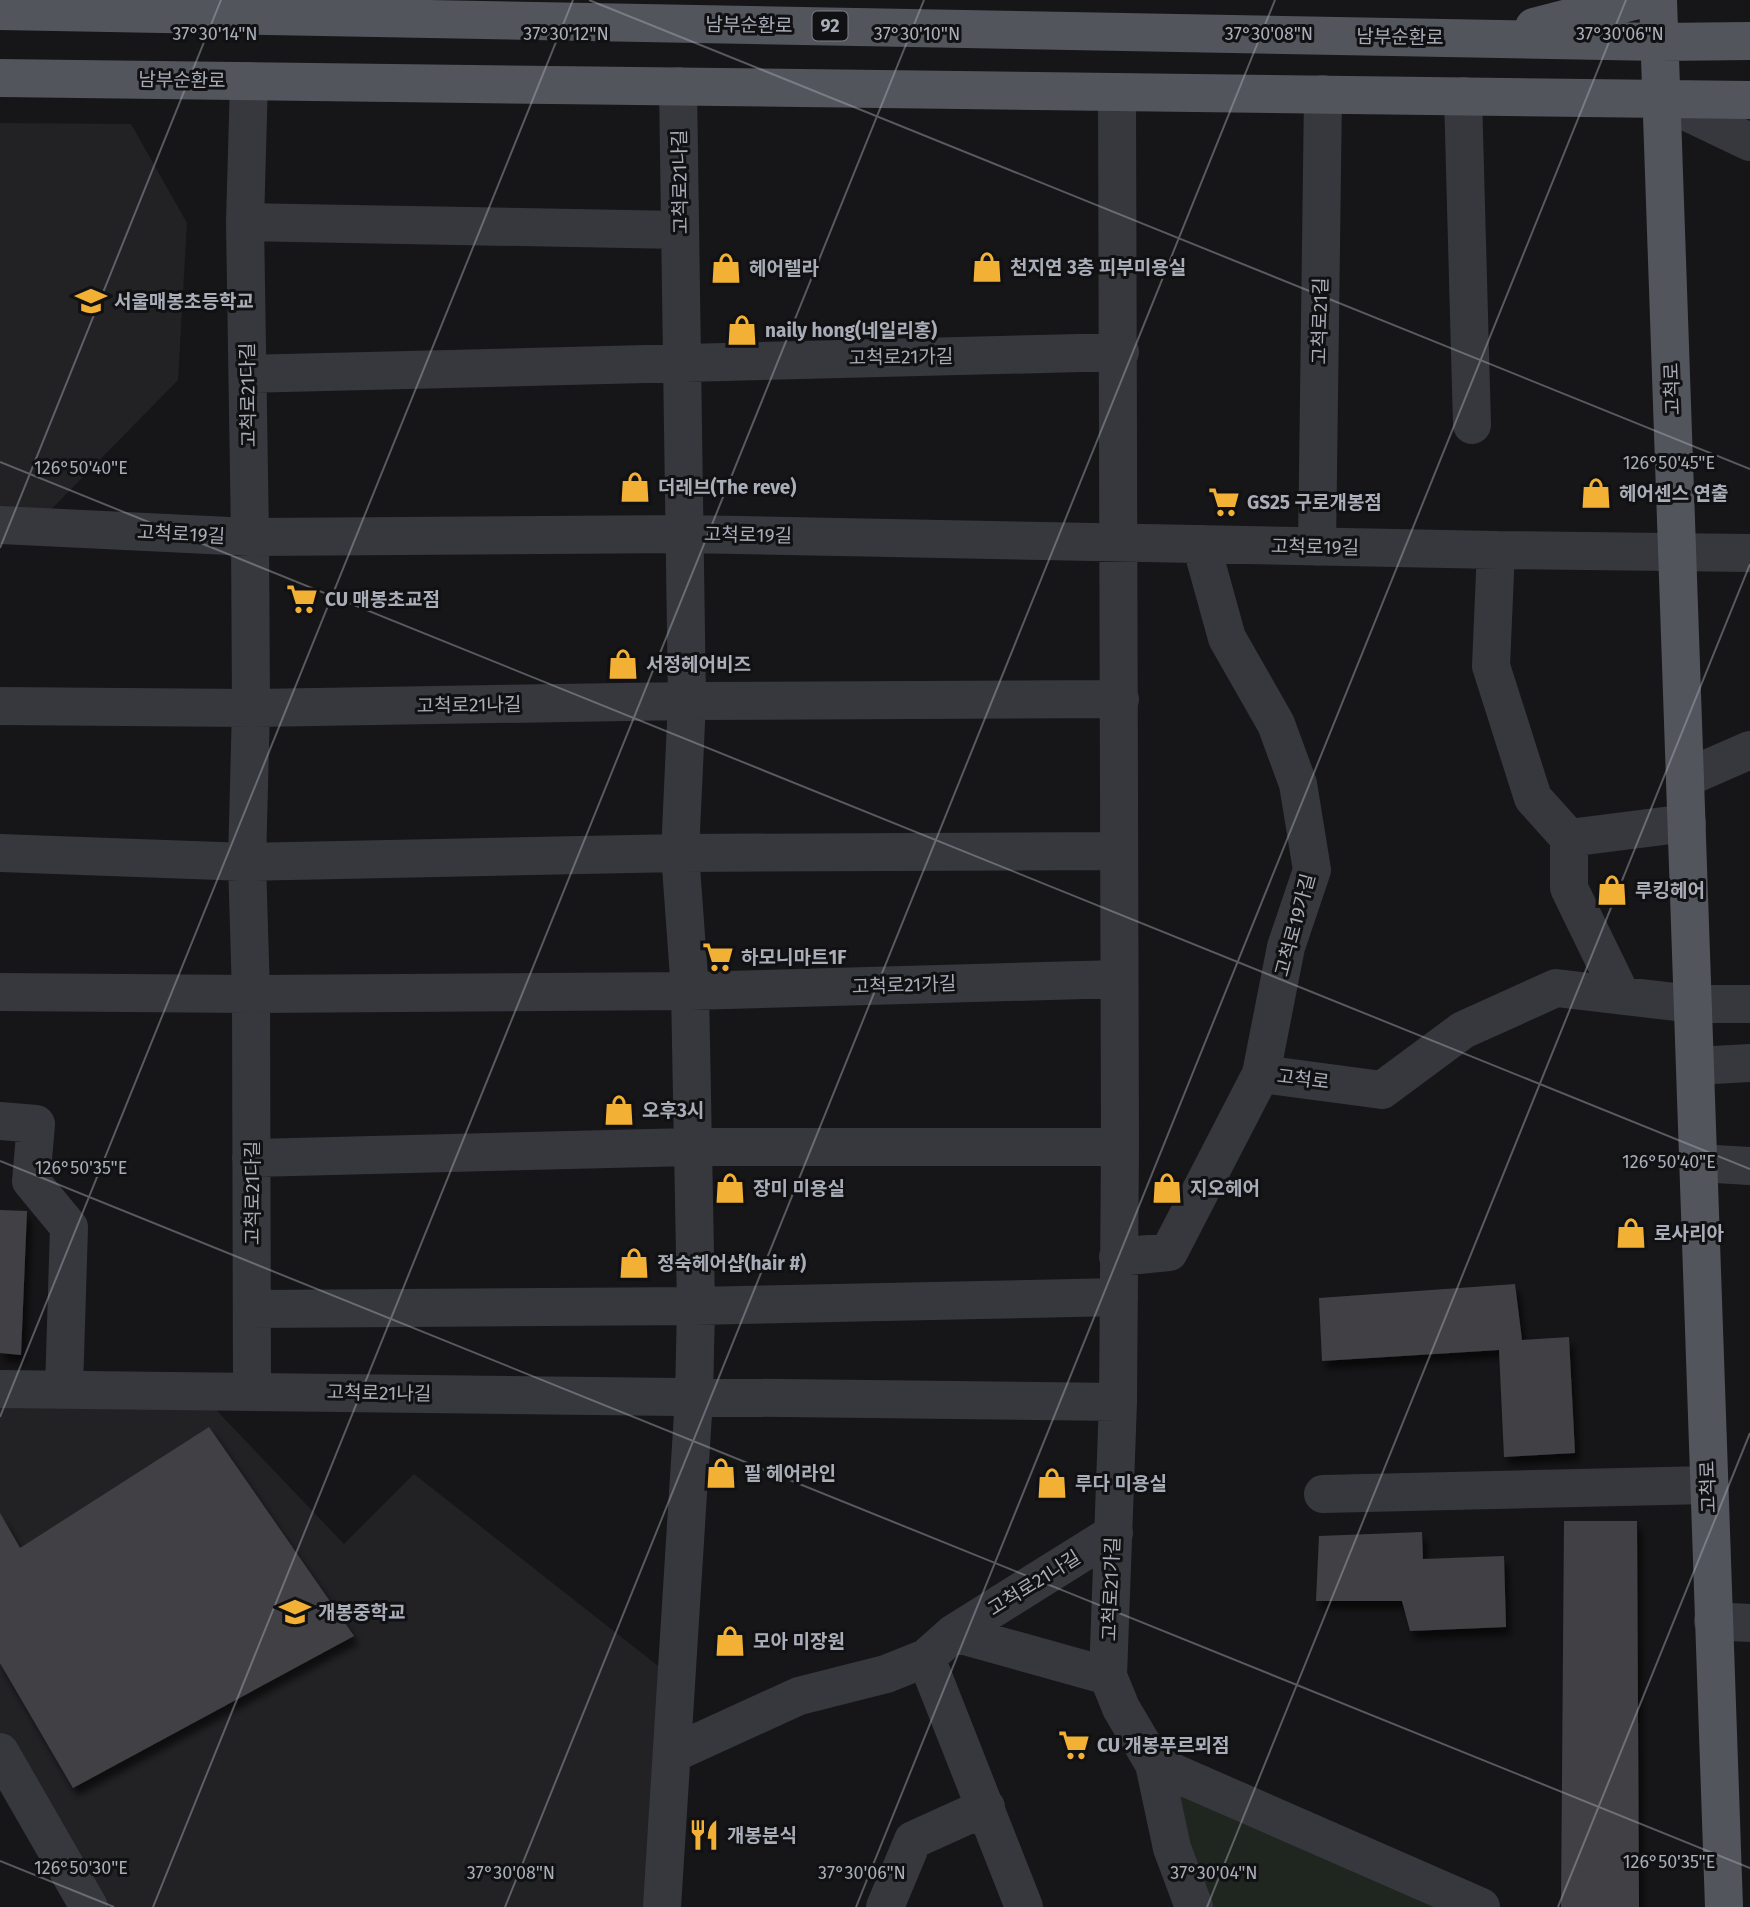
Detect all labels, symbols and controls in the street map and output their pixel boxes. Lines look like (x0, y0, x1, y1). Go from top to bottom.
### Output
road number: 92 (812, 12, 848, 41)
street label: 남부순환로 (705, 13, 793, 37)
text: 37°30'14"N (172, 23, 258, 45)
text: 37°30'12"N (523, 23, 609, 45)
text: 37°30'10"N (874, 23, 960, 45)
text: 37°30'08"N (1225, 23, 1313, 45)
text: 37°30'06"N (1576, 23, 1664, 45)
street label: 남부순환로 (1356, 25, 1444, 49)
street label: 남부순환로 (138, 68, 226, 92)
street label: 고척로21나길 (668, 130, 692, 234)
shop icon: 천지연 3층 피부미용실 (970, 250, 1004, 284)
shop icon: 헤어렐라 (709, 251, 743, 285)
place label: 천지연 3층 피부미용실 (1010, 256, 1186, 279)
place label: 헤어렐라 (749, 257, 819, 280)
street label: 고척로21길 (1308, 277, 1332, 365)
school or university icon: 서울매봉초등학교 (74, 284, 108, 318)
place label: 서울매봉초등학교 (114, 290, 254, 313)
shop icon: naily hong(네일리홍) (725, 313, 759, 347)
place label: naily hong(네일리홍) (765, 319, 937, 342)
street label: 고척로21다길 (236, 343, 260, 447)
street label: 고척로21가길 (849, 345, 953, 369)
street label: 고척로 (1660, 362, 1684, 416)
text: 126°50'45"E (1623, 452, 1715, 474)
text: 126°50'40"E (34, 457, 128, 479)
shop icon: 더레브(The reve) (618, 470, 652, 504)
place label: 더레브(The reve) (658, 476, 796, 499)
shop icon: 헤어센스 연출 (1579, 476, 1613, 510)
place label: 헤어센스 연출 (1619, 482, 1728, 505)
supermarket icon: GS25 구로개봉점 (1207, 485, 1241, 519)
place label: GS25 구로개봉점 (1247, 491, 1382, 514)
street label: 고척로19길 (136, 520, 226, 548)
street label: 고척로19길 (704, 523, 792, 547)
street label: 고척로19길 (1271, 535, 1359, 559)
supermarket icon: CU 매봉초교점 (285, 582, 319, 616)
place label: CU 매봉초교점 (325, 588, 440, 611)
shop icon: 서정헤어비즈 (606, 647, 640, 681)
place label: 서정헤어비즈 (646, 653, 751, 676)
street label: 고척로21나길 (417, 693, 521, 717)
street label: 고척로19가길 (1270, 871, 1320, 979)
shop icon: 루킹헤어 (1595, 873, 1629, 907)
place label: 루킹헤어 (1635, 879, 1705, 902)
supermarket icon: 하모니마트1F (701, 940, 735, 974)
place label: 하모니마트1F (741, 946, 847, 969)
street label: 고척로21가길 (851, 972, 957, 998)
street label: 고척로 (1276, 1064, 1330, 1094)
shop icon: 오후3시 (602, 1093, 636, 1127)
place label: 오후3시 (642, 1099, 704, 1122)
street label: 고척로21다길 (241, 1141, 264, 1245)
text: 126°50'40"E (1622, 1151, 1716, 1173)
text: 126°50'35"E (35, 1157, 127, 1179)
shop icon: 장미 미용실 (713, 1171, 747, 1205)
shop icon: 지오헤어 (1150, 1171, 1184, 1205)
place label: 장미 미용실 (753, 1177, 845, 1200)
place label: 지오헤어 (1190, 1177, 1260, 1200)
shop icon: 로사리아 (1614, 1216, 1648, 1250)
place label: 로사리아 (1654, 1222, 1724, 1245)
shop icon: 정숙헤어샵(hair #) (617, 1246, 651, 1280)
place label: 정숙헤어샵(hair #) (657, 1252, 806, 1275)
street label: 고척로21나길 (327, 1381, 431, 1405)
shop icon: 필 헤어라인 (704, 1456, 738, 1490)
street label: 고척로 (1696, 1460, 1720, 1514)
place label: 필 헤어라인 (744, 1462, 836, 1485)
shop icon: 루다 미용실 (1035, 1466, 1069, 1500)
place label: 루다 미용실 (1075, 1472, 1167, 1495)
street label: 고척로21가길 (1098, 1536, 1124, 1642)
street label: 고척로21나길 (984, 1546, 1084, 1620)
school or university icon: 개봉중학교 (278, 1595, 312, 1629)
place label: 개봉중학교 (318, 1601, 405, 1624)
shop icon: 모아 미장원 (713, 1624, 747, 1658)
place label: 모아 미장원 (753, 1630, 845, 1653)
supermarket icon: CU 개봉푸르뫼점 (1057, 1728, 1091, 1762)
place label: CU 개봉푸르뫼점 (1097, 1734, 1230, 1757)
restaurant icon: 개봉분식 (687, 1818, 721, 1852)
place label: 개봉분식 (727, 1824, 797, 1847)
text: 126°50'35"E (1623, 1851, 1715, 1873)
text: 126°50'30"E (34, 1857, 128, 1879)
text: 37°30'08"N (467, 1862, 555, 1884)
text: 37°30'06"N (818, 1862, 906, 1884)
text: 37°30'04"N (1170, 1862, 1258, 1884)

